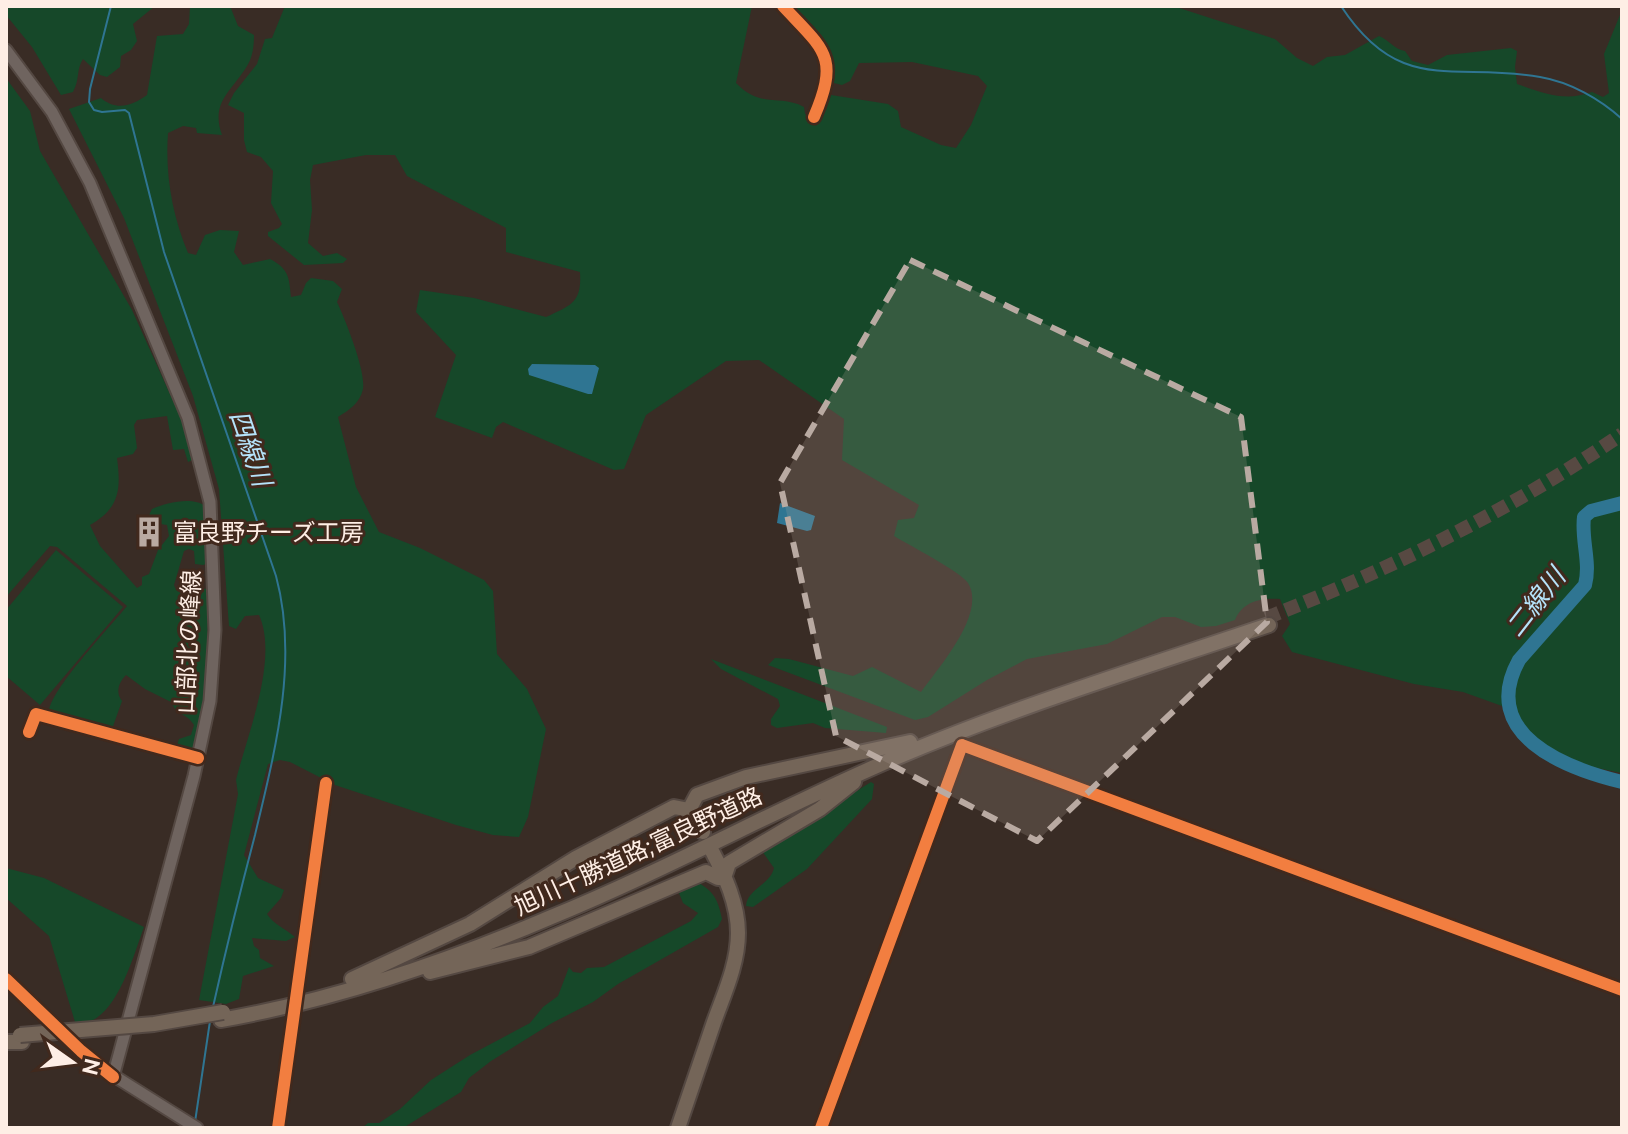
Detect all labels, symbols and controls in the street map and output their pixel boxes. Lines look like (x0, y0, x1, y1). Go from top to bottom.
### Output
water label: 四線川 (225, 406, 278, 492)
building icon: 富良野チーズ工房 (132, 515, 166, 549)
place label: 富良野チーズ工房 (173, 519, 364, 546)
water label: 二線川 (1500, 560, 1572, 642)
street label: 山部北の峰線 (171, 569, 205, 715)
street label: 旭川十勝道路;富良野道路 (510, 782, 766, 920)
north arrow (32, 1022, 112, 1102)
text: N (78, 1056, 106, 1078)

